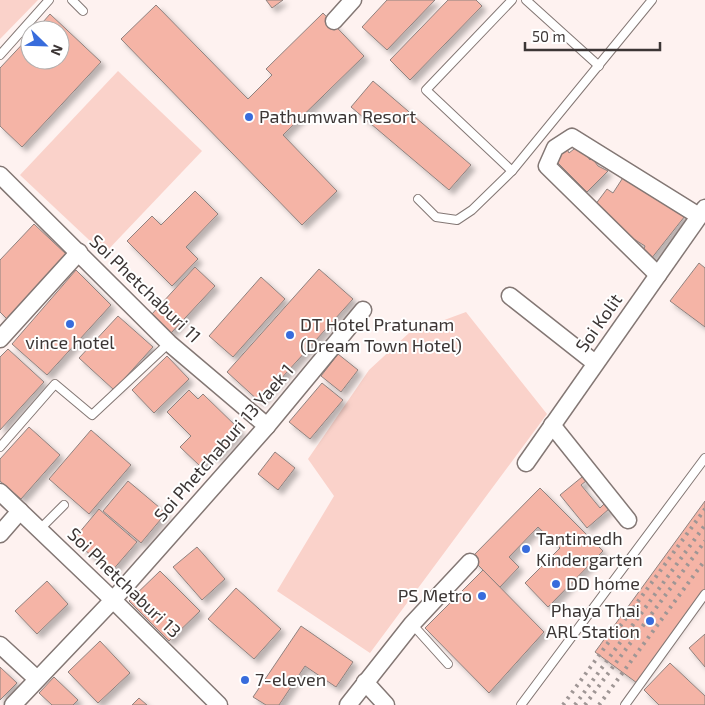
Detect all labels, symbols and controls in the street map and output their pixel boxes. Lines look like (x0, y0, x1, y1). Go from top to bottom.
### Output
north arrow (20, 20, 70, 70)
scale bar (525, 20, 660, 52)
text: 50 m (532, 27, 566, 45)
text: N (48, 42, 67, 58)
place label: Pathumwan Resort (259, 105, 416, 127)
marker: Pathumwan Resort (243, 111, 255, 123)
street label: Soi Phetchaburi 11 (86, 230, 206, 347)
street label: Soi Kolit (570, 289, 626, 356)
place label: DT Hotel Pratunam (Dream Town Hotel) (300, 313, 462, 356)
marker: vince hotel (64, 318, 76, 330)
marker: DT Hotel Pratunam (Dream Town Hotel) (284, 329, 296, 341)
place label: vince hotel (25, 331, 115, 353)
street label: Soi Phetchaburi 13 Yaek 1 (149, 359, 298, 526)
street label: Soi Phetchaburi 13 (63, 523, 186, 642)
place label: Tantimedh Kindergarten (536, 527, 643, 570)
marker: Tantimedh Kindergarten (520, 543, 532, 555)
place label: DD home (566, 572, 640, 594)
marker: DD home (550, 578, 562, 590)
place label: PS Metro (398, 584, 472, 606)
marker: PS Metro (476, 590, 488, 602)
place label: Phaya Thai ARL Station (546, 599, 640, 642)
marker: Phaya Thai ARL Station (644, 615, 656, 627)
place label: 7-eleven (255, 668, 326, 690)
marker: 7-eleven (239, 674, 251, 686)

